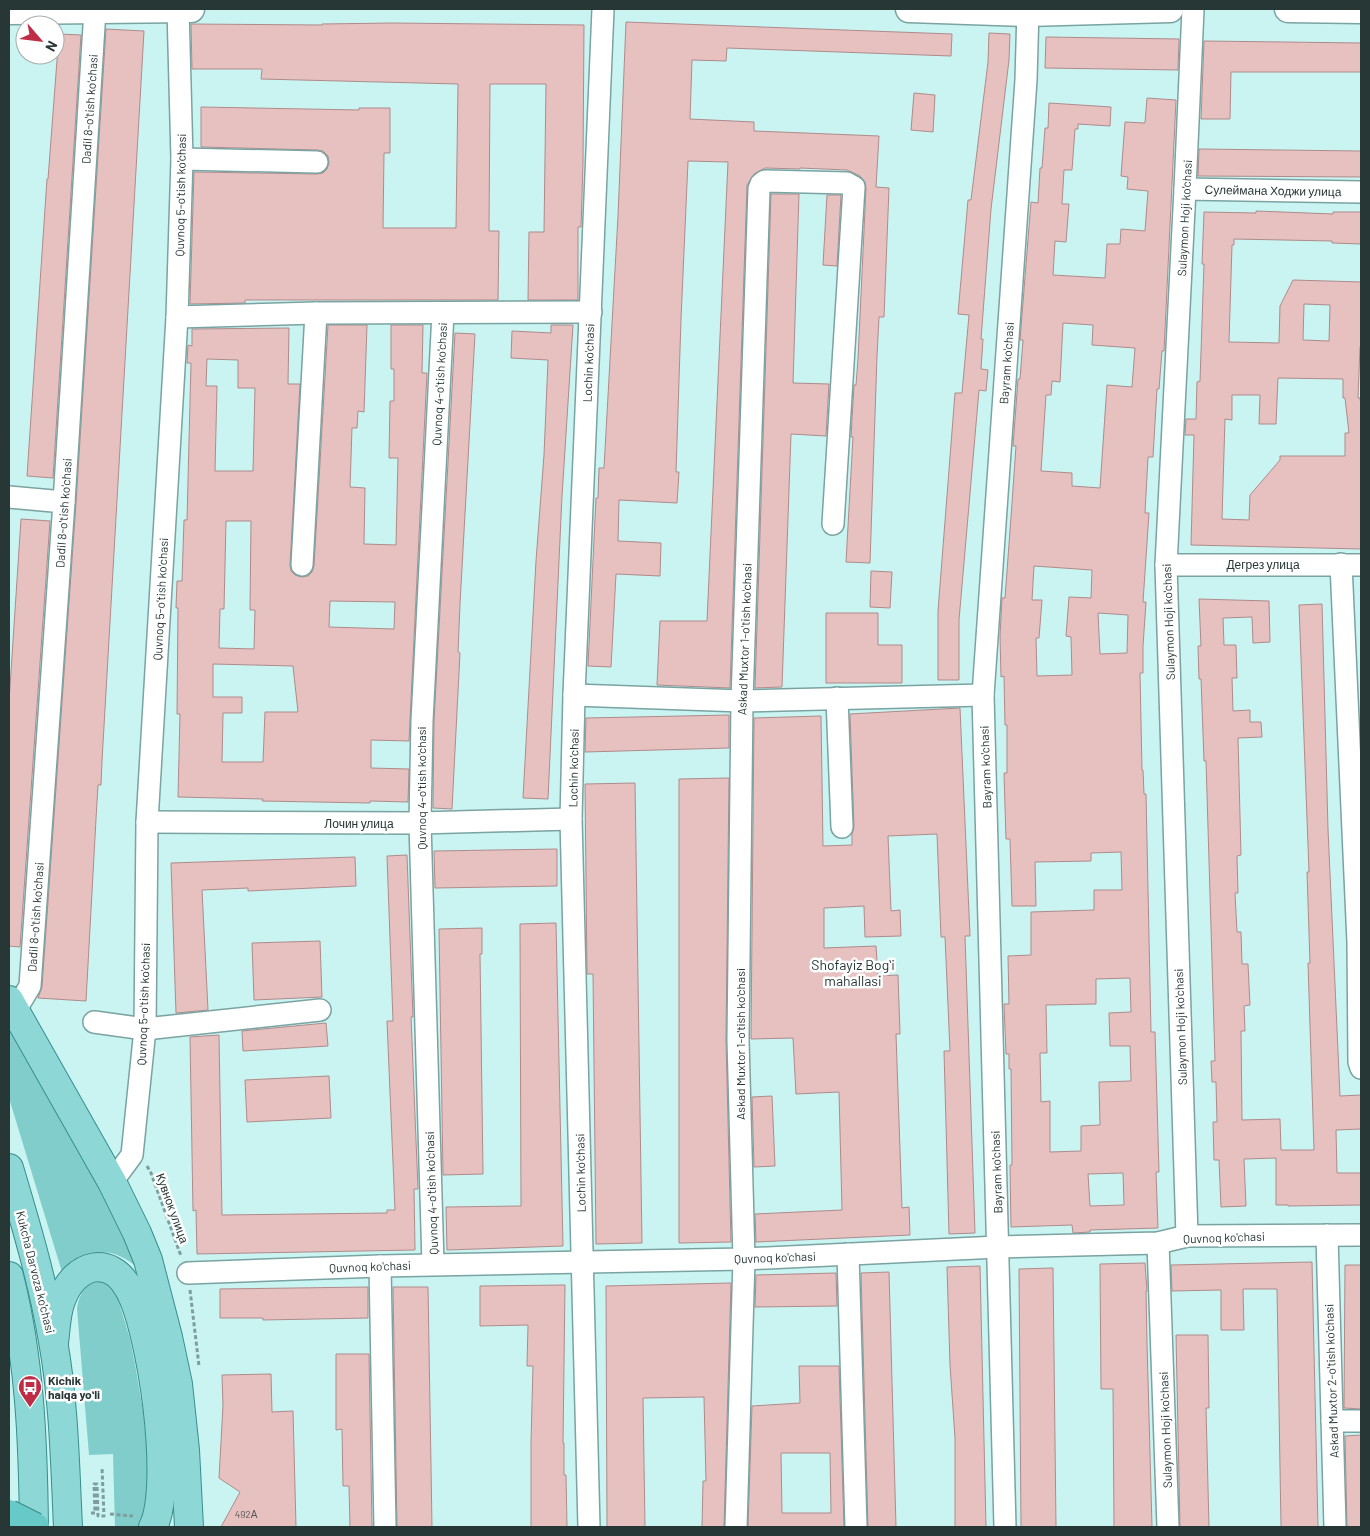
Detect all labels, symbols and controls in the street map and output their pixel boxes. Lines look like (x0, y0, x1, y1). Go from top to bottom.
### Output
north arrow (15, 15, 65, 65)
text: N (42, 38, 62, 54)
street label: Dadil 8-o'tish ko'chasi (78, 54, 100, 164)
street label: Quvnoq 5-o'tish ko'chasi (172, 133, 188, 257)
street label: Sulaymon Hoji ko'chasi (1174, 159, 1194, 277)
street label: Сулеймана Ходжи улица (1204, 182, 1342, 199)
street label: Bayram ko'chasi (996, 321, 1016, 405)
street label: Quvnoq 4-o'tish ko'chasi (429, 322, 449, 446)
street label: Lochin ko'chasi (580, 323, 596, 403)
street label: Dadil 8-o'tish ko'chasi (52, 458, 74, 568)
street label: Quvnoq 5-o'tish ko'chasi (150, 537, 170, 661)
street label: Дегрез улица (1226, 557, 1300, 572)
street label: Askad Muxtor 1-o'tish ko'chasi (734, 563, 754, 715)
street label: Sulaymon Hoji ko'chasi (1159, 563, 1177, 681)
street label: Bayram ko'chasi (977, 725, 993, 809)
street label: Quvnoq 4-o'tish ko'chasi (414, 726, 428, 850)
street label: Lochin ko'chasi (565, 728, 581, 808)
street label: Лочин улица (324, 816, 394, 831)
street label: Dadil 8-o'tish ko'chasi (24, 862, 46, 972)
street label: Quvnoq 5-o'tish ko'chasi (134, 942, 152, 1066)
district label: Shofayiz Bogʻi mahallasi (811, 956, 895, 989)
street label: Askad Muxtor 1-o'tish ko'chasi (733, 968, 747, 1120)
street label: Sulaymon Hoji ko'chasi (1171, 968, 1189, 1086)
street label: Bayram ko'chasi (988, 1130, 1004, 1214)
street label: Quvnoq 4-o'tish ko'chasi (422, 1131, 440, 1255)
street label: Lochin ko'chasi (572, 1133, 588, 1213)
street label: Кувнок улица (153, 1171, 192, 1245)
street label: Kukcha Darvoza ko'chasi (14, 1209, 58, 1335)
street label: Quvnoq ko'chasi (1183, 1229, 1265, 1245)
street label: Quvnoq ko'chasi (734, 1249, 816, 1265)
street label: Quvnoq ko'chasi (329, 1258, 411, 1274)
street label: Askad Muxtor 2-o'tish ko'chasi (1321, 1304, 1341, 1458)
street label: Sulaymon Hoji ko'chasi (1156, 1371, 1174, 1489)
place label: Kichik halqa yoʻli (48, 1373, 100, 1401)
bus stop icon: Kichik halqa yoʻli (17, 1374, 43, 1408)
house number: 492А (235, 1508, 258, 1520)

